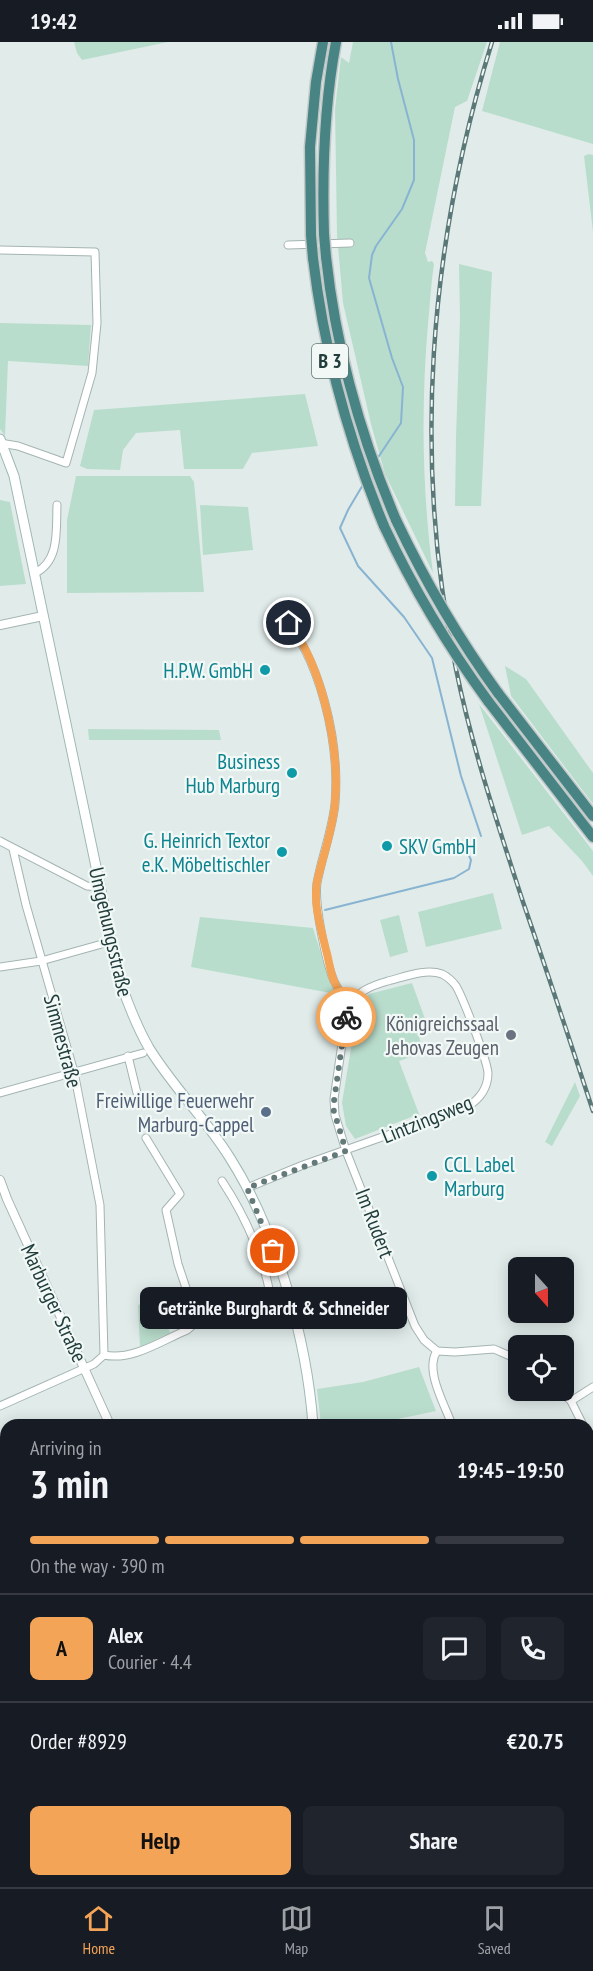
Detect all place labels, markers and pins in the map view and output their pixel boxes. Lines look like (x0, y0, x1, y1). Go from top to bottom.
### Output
pin (263, 597, 314, 648)
place label: H.P.W. GmbH (163, 657, 253, 684)
marker: H.P.W. GmbH (258, 663, 272, 677)
place label: Business Hub Marburg (185, 748, 280, 799)
marker: Business Hub Marburg (285, 766, 299, 780)
place label: G. Heinrich Textor e.K. Möbeltischler (142, 827, 270, 878)
place label: SKV GmbH (399, 833, 476, 860)
marker: SKV GmbH (380, 839, 394, 853)
marker: G. Heinrich Textor e.K. Möbeltischler (275, 845, 289, 859)
place label: Königreichssaal Jehovas Zeugen (385, 1010, 499, 1061)
marker: Königreichssaal Jehovas Zeugen (504, 1028, 518, 1042)
place label: Freiwillige Feuerwehr Marburg-Cappel (96, 1087, 254, 1138)
marker: Freiwillige Feuerwehr Marburg-Cappel (259, 1105, 273, 1119)
place label: CCL Label Marburg (444, 1151, 515, 1202)
marker: CCL Label Marburg (425, 1169, 439, 1183)
pin (247, 1225, 298, 1276)
callout: Getränke Burghardt & Schneider (140, 1287, 406, 1329)

